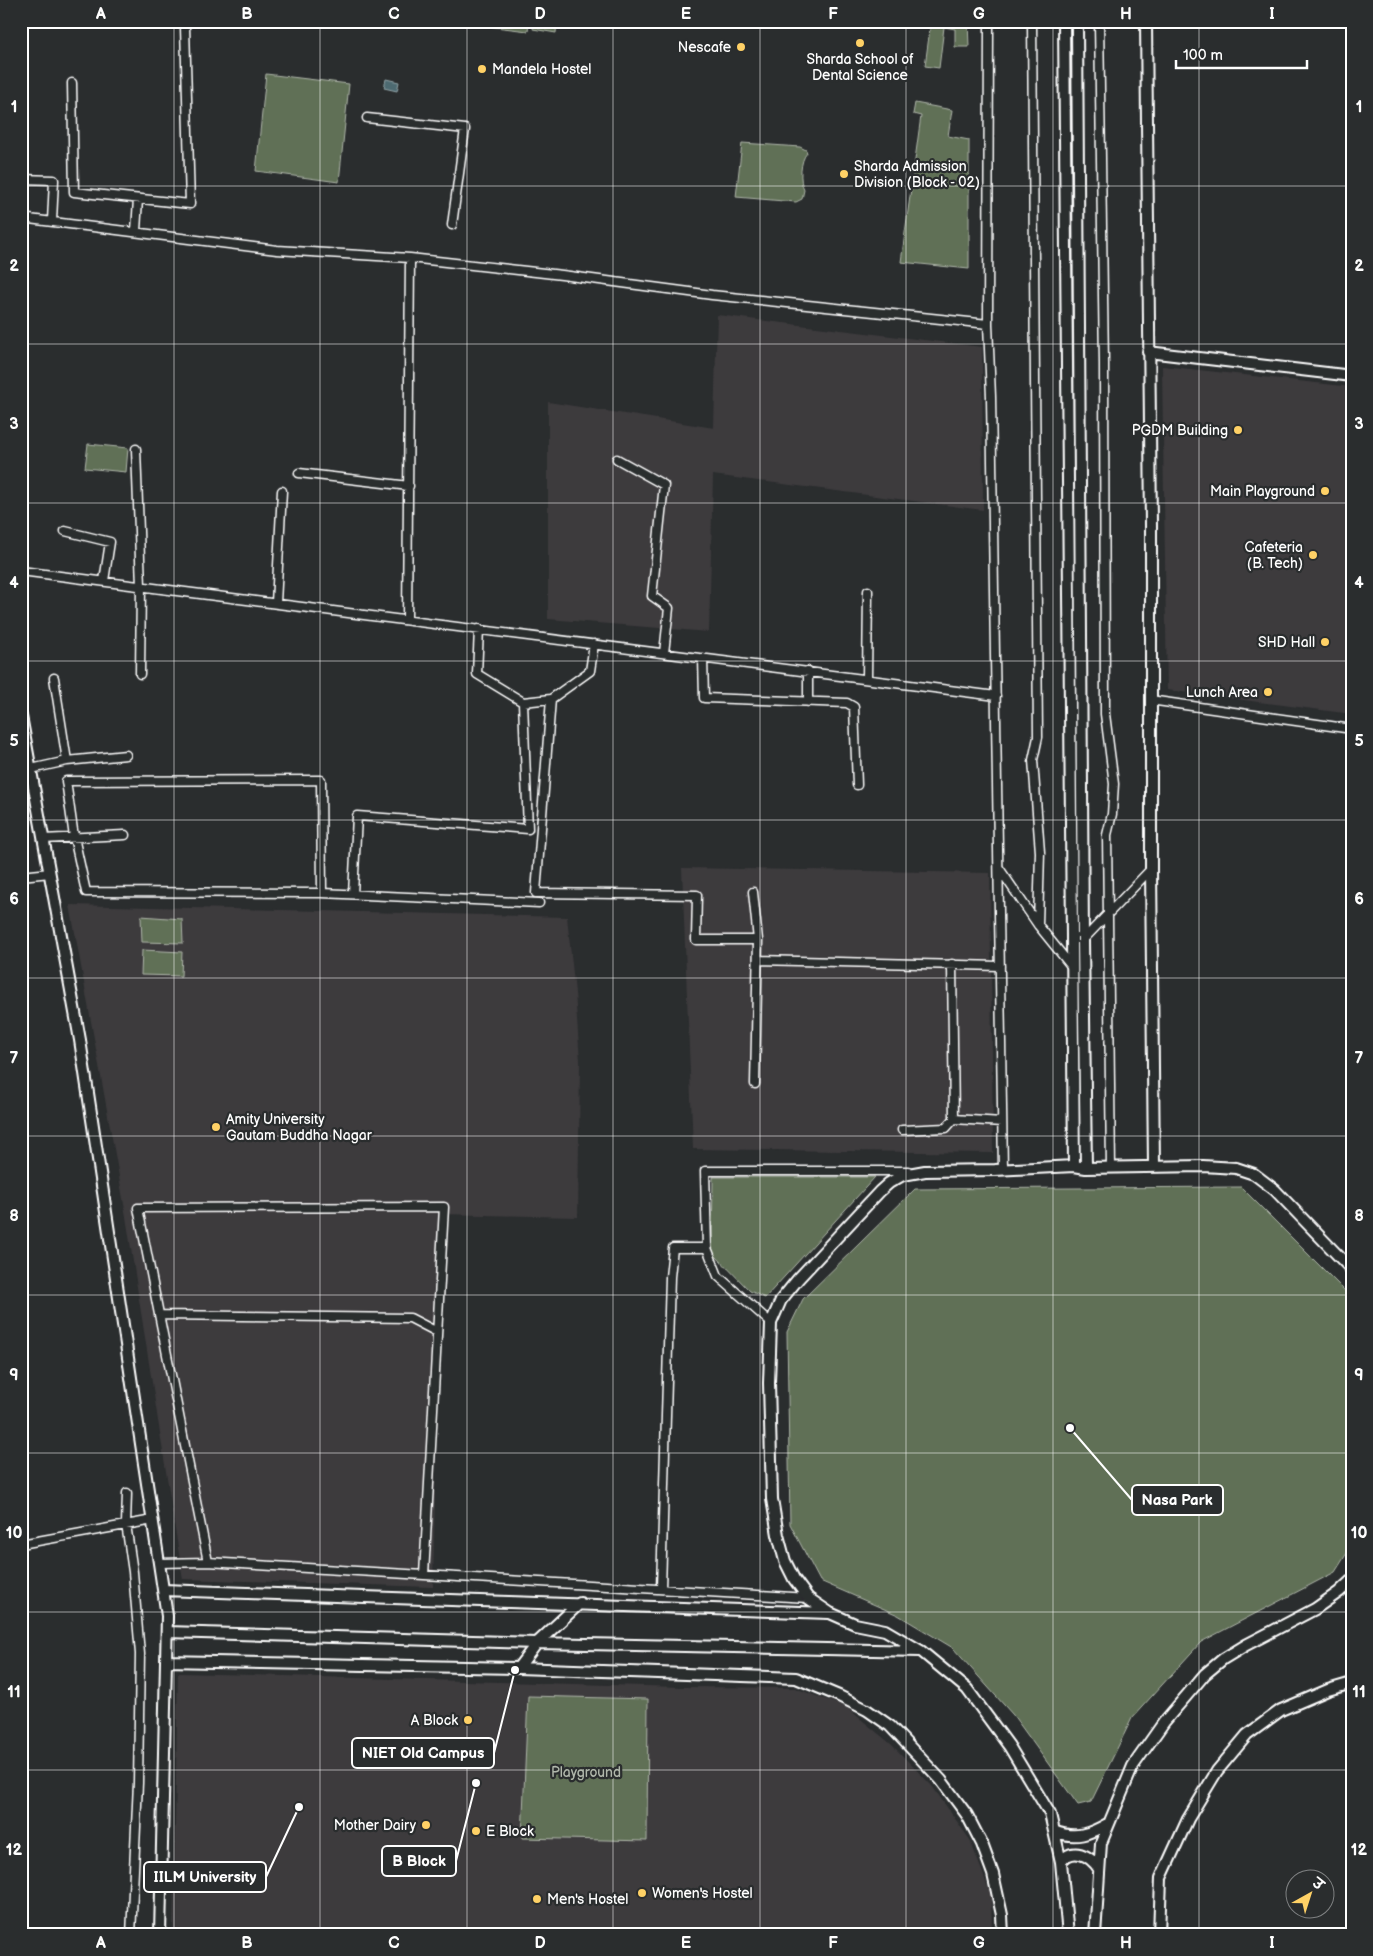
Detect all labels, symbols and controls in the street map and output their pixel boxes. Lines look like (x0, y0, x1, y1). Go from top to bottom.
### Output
text: A (95, 5, 106, 24)
text: B (241, 5, 253, 24)
text: C (388, 5, 400, 24)
text: D (534, 5, 546, 24)
text: E (681, 5, 691, 24)
text: F (828, 5, 838, 24)
text: G (973, 5, 985, 24)
text: H (1120, 5, 1132, 24)
text: I (1269, 5, 1275, 24)
marker: Sharda School of Dental Science (854, 37, 866, 49)
scale bar (1176, 38, 1307, 70)
place label: Nescafe (678, 39, 731, 56)
marker: Nescafe (735, 41, 747, 53)
text: 100 m (1183, 46, 1223, 65)
place label: Sharda School of Dental Science (806, 51, 914, 84)
place label: Mandela Hostel (492, 61, 591, 78)
marker: Mandela Hostel (476, 63, 488, 75)
text: 1 (11, 98, 17, 117)
text: 1 (1356, 98, 1362, 117)
place label: Sharda Admission Division (Block - 02) (854, 158, 980, 191)
marker: Sharda Admission Division (Block - 02) (838, 168, 850, 180)
text: 2 (9, 257, 19, 276)
text: 2 (1354, 257, 1364, 276)
text: 3 (9, 415, 19, 434)
text: 3 (1354, 415, 1364, 434)
place label: PGDM Building (1132, 422, 1228, 439)
marker: PGDM Building (1232, 424, 1244, 436)
place label: Main Playground (1210, 483, 1315, 500)
marker: Main Playground (1319, 485, 1331, 497)
place label: Cafeteria (B. Tech) (1245, 539, 1303, 572)
marker: Cafeteria (B. Tech) (1307, 549, 1319, 561)
text: 4 (9, 574, 19, 593)
text: 4 (1354, 574, 1364, 593)
place label: SHD Hall (1258, 634, 1315, 651)
marker: SHD Hall (1319, 636, 1331, 648)
place label: Lunch Area (1186, 684, 1258, 701)
marker: Lunch Area (1262, 686, 1274, 698)
text: 5 (9, 732, 19, 751)
text: 5 (1354, 732, 1364, 751)
text: 6 (9, 890, 19, 909)
text: 6 (1354, 890, 1364, 909)
text: 7 (10, 1049, 19, 1068)
text: 7 (1355, 1049, 1364, 1068)
place label: Amity University Gautam Buddha Nagar (226, 1111, 373, 1144)
marker: Amity University Gautam Buddha Nagar (210, 1121, 222, 1133)
text: 8 (9, 1207, 19, 1226)
text: 8 (1354, 1207, 1364, 1226)
text: 9 (9, 1366, 19, 1385)
text: 9 (1354, 1366, 1364, 1385)
callout: Nasa Park (1132, 1485, 1223, 1515)
text: Nasa Park (1141, 1491, 1213, 1510)
text: 10 (6, 1524, 22, 1543)
text: 10 (1351, 1524, 1367, 1543)
text: 11 (7, 1683, 21, 1702)
text: 11 (1352, 1683, 1366, 1702)
place label: A Block (411, 1712, 458, 1729)
marker: A Block (462, 1714, 474, 1726)
callout: NIET Old Campus (352, 1738, 494, 1768)
text: NIET Old Campus (362, 1744, 484, 1763)
park label: Playground (551, 1764, 621, 1781)
place label: Mother Dairy (334, 1817, 417, 1834)
marker: Mother Dairy (420, 1819, 432, 1831)
place label: E Block (486, 1823, 534, 1840)
marker: E Block (470, 1825, 482, 1837)
text: 12 (6, 1841, 23, 1860)
text: 12 (1351, 1841, 1368, 1860)
callout: B Block (382, 1846, 456, 1876)
text: B Block (392, 1852, 446, 1871)
callout: IILM University (144, 1862, 266, 1892)
text: IILM University (154, 1868, 257, 1887)
north arrow (1286, 1868, 1336, 1918)
text: उ (1307, 1873, 1328, 1895)
place label: Women's Hostel (652, 1885, 753, 1902)
marker: Women's Hostel (636, 1887, 648, 1899)
place label: Men's Hostel (547, 1891, 628, 1908)
marker: Men's Hostel (531, 1893, 543, 1905)
text: A (95, 1934, 106, 1953)
text: B (241, 1934, 253, 1953)
text: C (388, 1934, 400, 1953)
text: D (534, 1934, 546, 1953)
text: E (681, 1934, 691, 1953)
text: F (828, 1934, 838, 1953)
text: G (973, 1934, 985, 1953)
text: H (1120, 1934, 1132, 1953)
text: I (1269, 1934, 1275, 1953)

